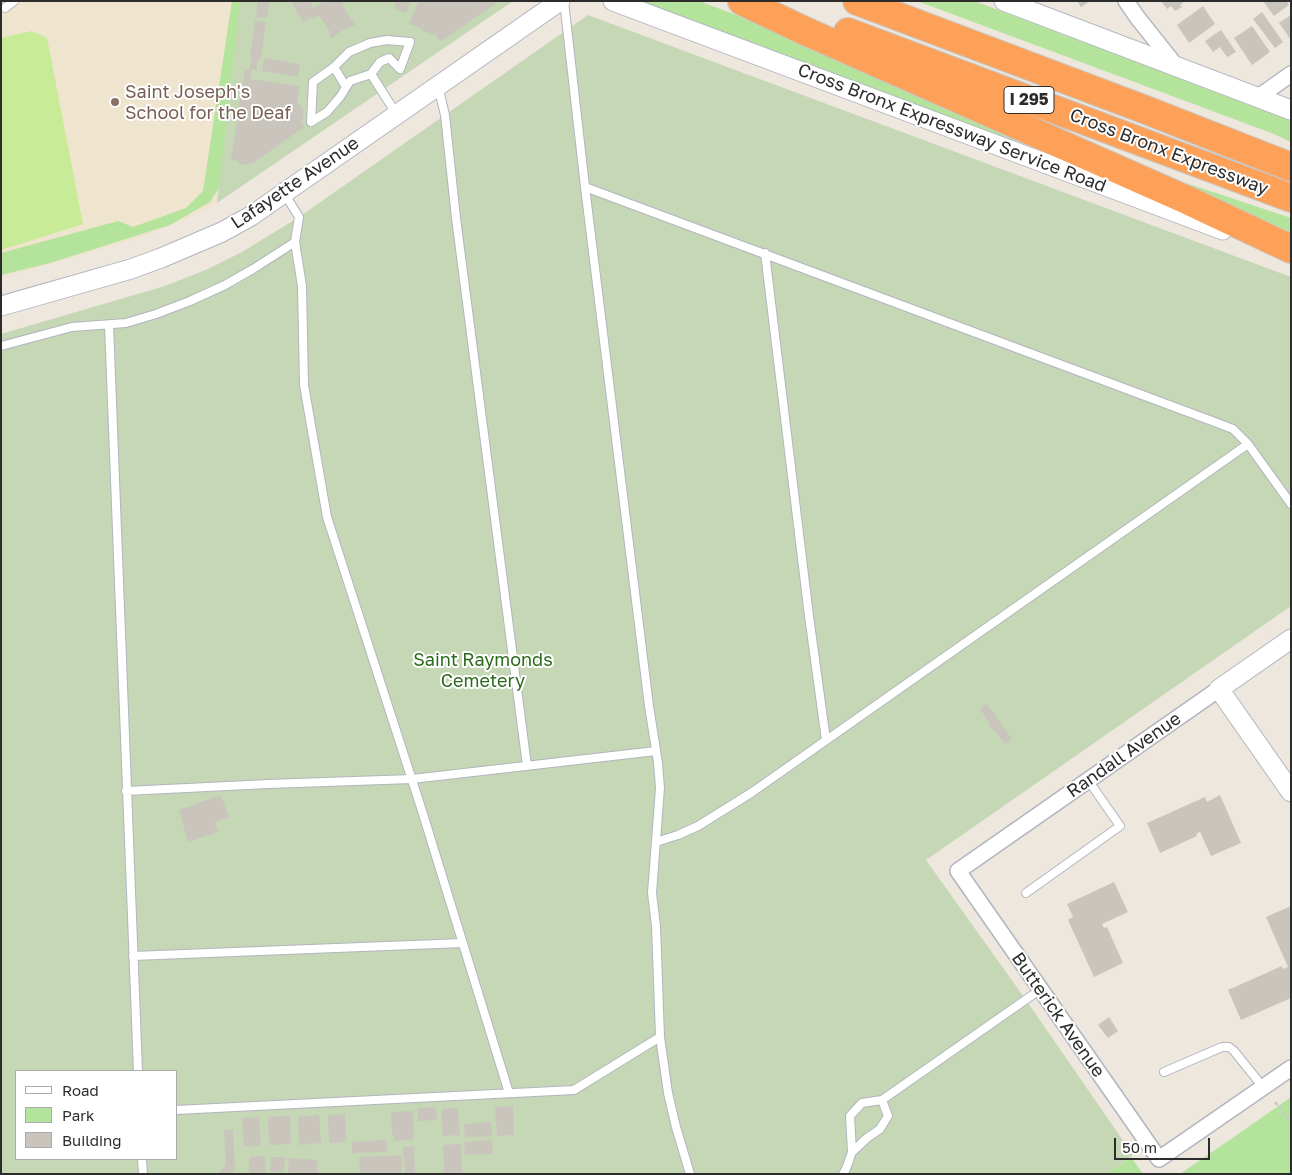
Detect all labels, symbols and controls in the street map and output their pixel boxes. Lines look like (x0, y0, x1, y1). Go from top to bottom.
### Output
street label: Cross Bronx Expressway Service Road (795, 59, 1109, 197)
place label: Saint Joseph's School for the Deaf (125, 81, 291, 124)
road number: I 295 (1004, 86, 1054, 114)
marker: Saint Joseph's School for the Deaf (109, 96, 121, 108)
street label: Cross Bronx Expressway (1067, 104, 1271, 200)
street label: Lafayette Avenue (227, 132, 363, 234)
park label: Saint Raymonds Cemetery (413, 649, 553, 692)
street label: Randall Avenue (1063, 708, 1185, 802)
street label: Butterick Avenue (1007, 948, 1109, 1082)
legend (15, 1070, 178, 1160)
text: Road (62, 1081, 99, 1099)
text: Park (62, 1106, 94, 1124)
scale bar (1117, 1128, 1213, 1160)
text: Building (62, 1131, 122, 1149)
text: 50 m (1122, 1138, 1157, 1156)

